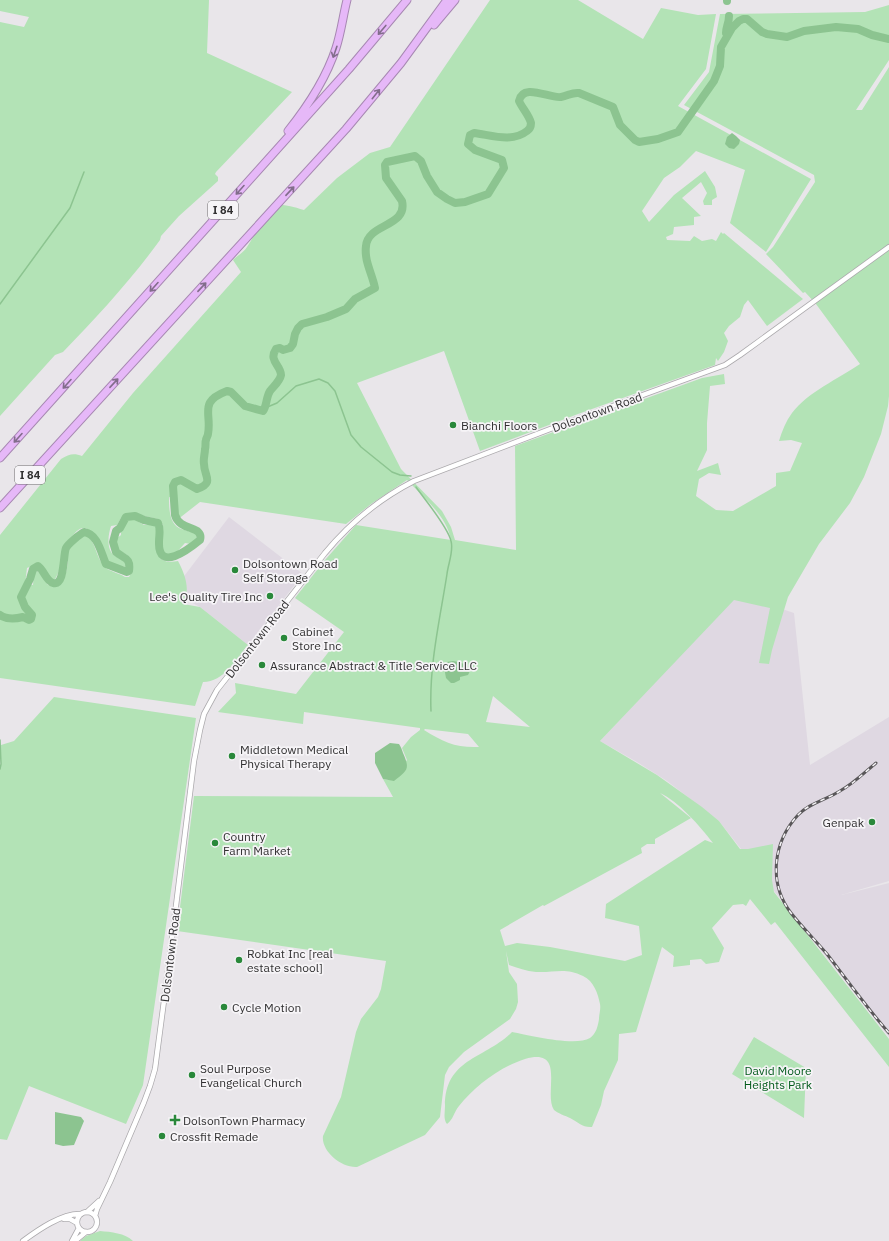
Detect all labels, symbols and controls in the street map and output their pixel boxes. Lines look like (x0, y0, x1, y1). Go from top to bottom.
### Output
one-way arrow (378, 25, 387, 36)
one-way arrow (330, 45, 338, 57)
one-way arrow (372, 88, 381, 99)
one-way arrow (236, 185, 245, 196)
one-way arrow (285, 186, 295, 196)
road number: I 84 (208, 201, 238, 219)
one-way arrow (149, 282, 158, 292)
one-way arrow (197, 282, 207, 292)
one-way arrow (110, 377, 119, 388)
one-way arrow (62, 379, 72, 389)
street label: Dolsontown Road (550, 389, 644, 435)
place label: Bianchi Floors (461, 418, 538, 433)
marker: Bianchi Floors (448, 420, 458, 430)
one-way arrow (14, 432, 23, 443)
road number: I 84 (15, 466, 45, 484)
place label: Dolsontown Road Self Storage (243, 556, 338, 585)
marker: Dolsontown Road Self Storage (230, 565, 240, 575)
place label: Lee's Quality Tire Inc (149, 589, 262, 604)
marker: Lee's Quality Tire Inc (265, 591, 275, 601)
street label: Dolsontown Road (222, 597, 292, 681)
place label: Cabinet Store Inc (292, 624, 341, 653)
marker: Cabinet Store Inc (279, 633, 289, 643)
place label: Assurance Abstract & Title Service LLC (270, 658, 478, 673)
marker: Assurance Abstract & Title Service LLC (257, 660, 267, 670)
place label: Middletown Medical Physical Therapy (240, 742, 348, 771)
marker: Middletown Medical Physical Therapy (227, 751, 237, 761)
place label: Genpak (823, 815, 865, 830)
marker: Genpak (867, 817, 877, 827)
place label: Country Farm Market (223, 829, 291, 858)
marker: Country Farm Market (210, 838, 220, 848)
street label: Dolsontown Road (157, 907, 183, 1003)
place label: Robkat Inc [real estate school] (247, 946, 333, 975)
marker: Robkat Inc [real estate school] (234, 955, 244, 965)
place label: Cycle Motion (232, 1000, 301, 1015)
marker: Cycle Motion (219, 1002, 229, 1012)
place label: Soul Purpose Evangelical Church (200, 1061, 302, 1090)
park label: David Moore Heights Park (744, 1063, 813, 1092)
marker: Soul Purpose Evangelical Church (187, 1070, 197, 1080)
place label: DolsonTown Pharmacy (183, 1113, 305, 1128)
marker: DolsonTown Pharmacy (170, 1115, 180, 1125)
place label: Crossfit Remade (170, 1129, 259, 1144)
marker: Crossfit Remade (157, 1131, 167, 1141)

